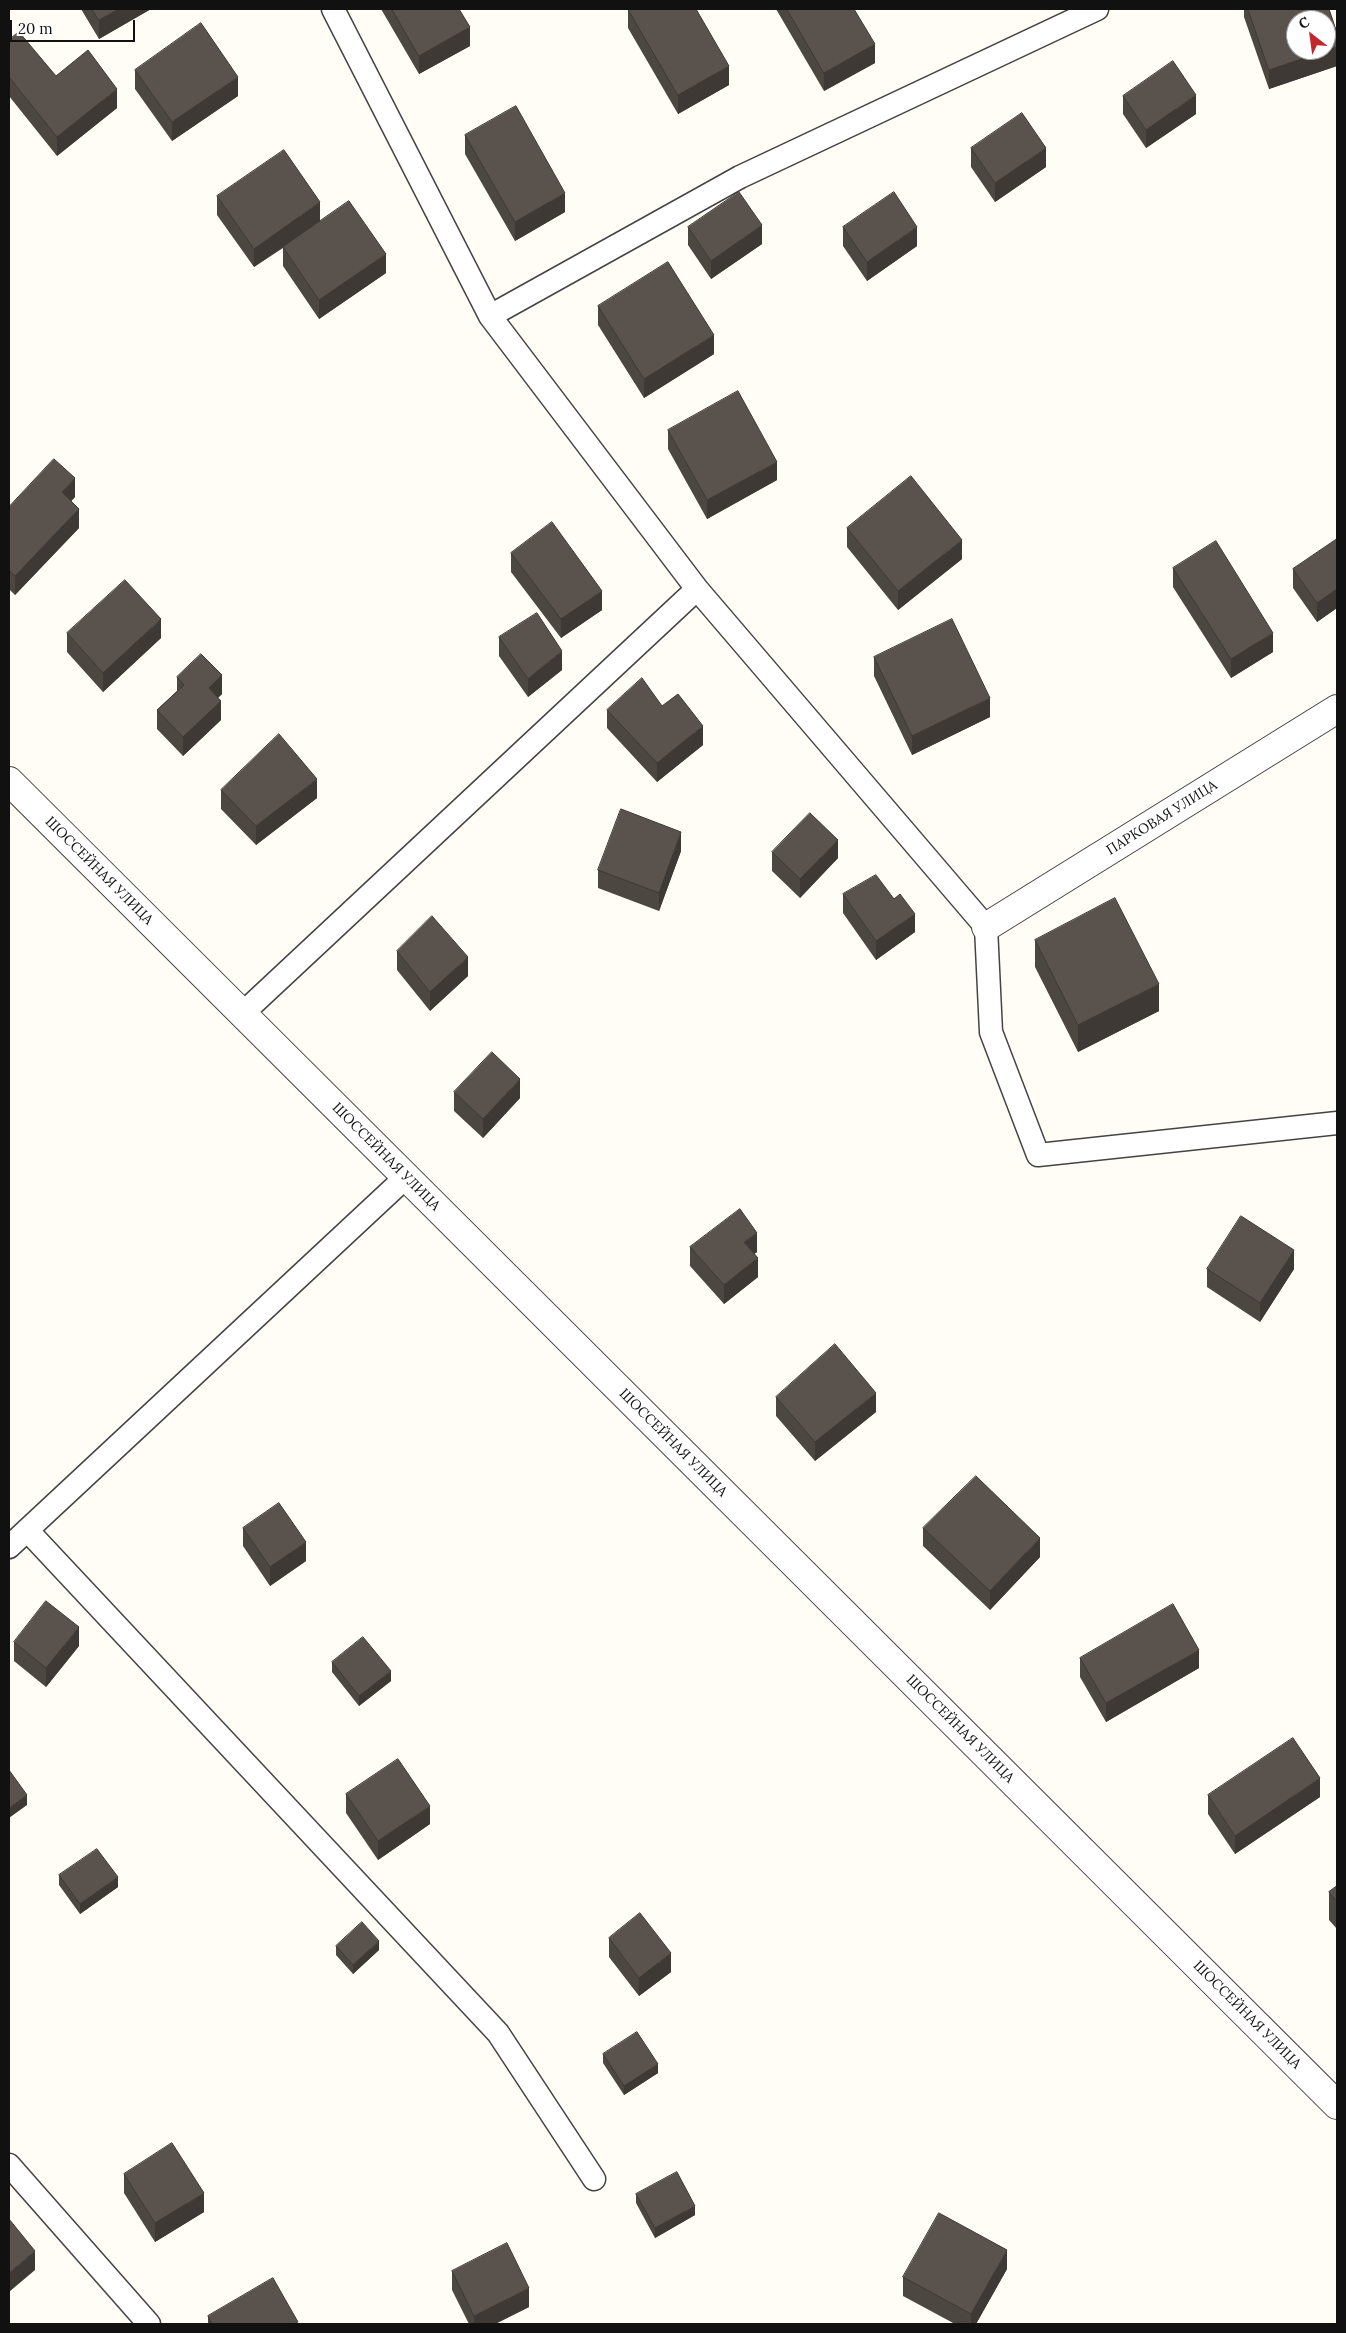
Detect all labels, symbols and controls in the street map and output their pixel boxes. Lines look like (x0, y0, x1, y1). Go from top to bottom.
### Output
scale bar (12, 10, 138, 42)
north arrow (1286, 10, 1336, 60)
text: С (1295, 13, 1313, 33)
text: 20 m (18, 19, 53, 38)
street label: ПАРКОВАЯ УЛИЦА (1104, 777, 1220, 859)
street label: ШОССЕЙНАЯ УЛИЦА (41, 813, 157, 929)
street label: ШОССЕЙНАЯ УЛИЦА (328, 1099, 444, 1215)
street label: ШОССЕЙНАЯ УЛИЦА (615, 1385, 731, 1501)
street label: ШОССЕЙНАЯ УЛИЦА (902, 1671, 1018, 1787)
street label: ШОССЕЙНАЯ УЛИЦА (1189, 1957, 1305, 2073)

